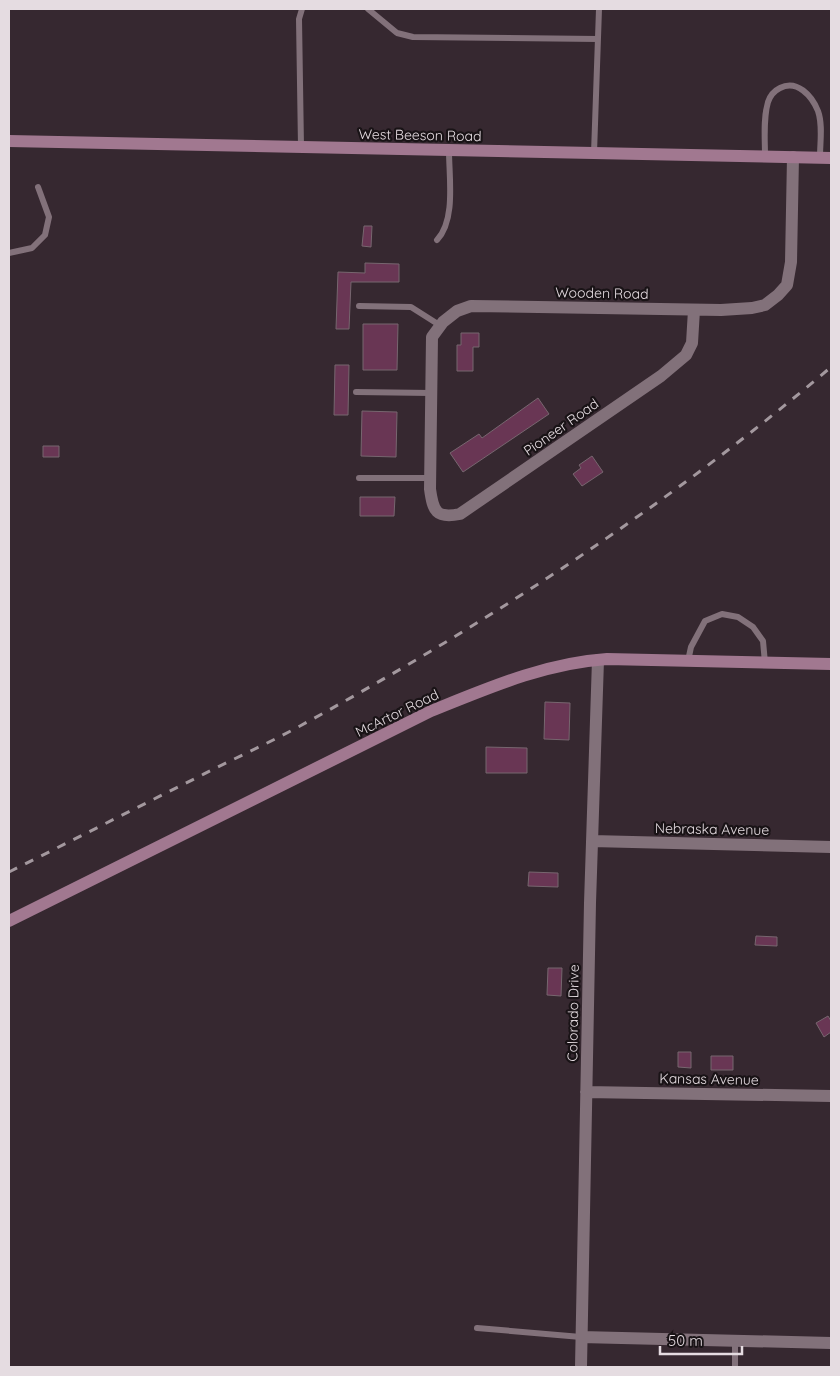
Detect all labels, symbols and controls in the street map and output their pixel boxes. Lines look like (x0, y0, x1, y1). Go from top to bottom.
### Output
street label: West Beeson Road (358, 125, 482, 145)
street label: Wooden Road (555, 283, 649, 303)
street label: Pioneer Road (520, 394, 602, 460)
street label: McArtor Road (352, 685, 442, 741)
street label: Nebraska Avenue (655, 819, 769, 839)
street label: Colorado Drive (563, 964, 583, 1062)
street label: Kansas Avenue (659, 1069, 759, 1089)
scale bar (660, 1324, 742, 1356)
text: 50 m (668, 1331, 703, 1350)

